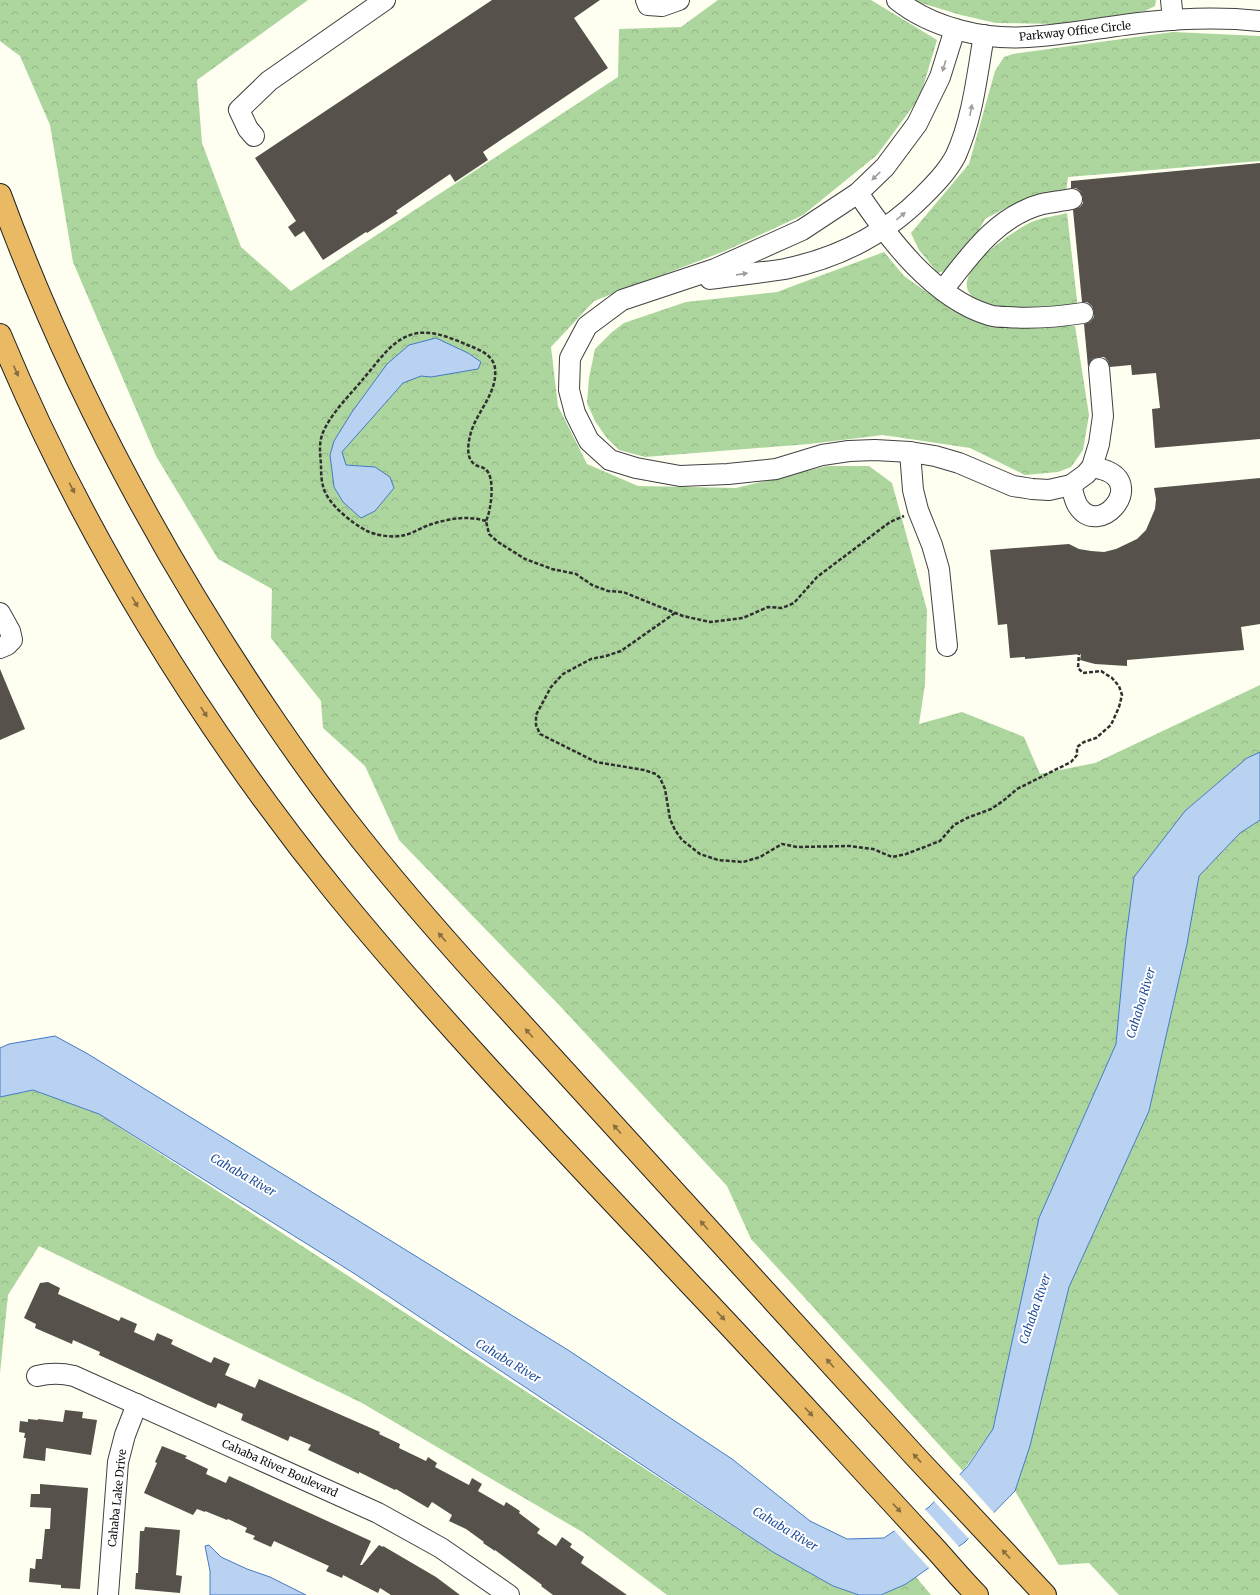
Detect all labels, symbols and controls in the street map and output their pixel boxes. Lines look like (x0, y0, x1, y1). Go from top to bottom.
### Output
street label: Parkway Office Circle (1018, 18, 1132, 44)
one-way arrow (941, 60, 947, 72)
one-way arrow (968, 104, 974, 116)
one-way arrow (871, 171, 881, 181)
one-way arrow (896, 211, 906, 220)
one-way arrow (736, 271, 749, 277)
one-way arrow (13, 365, 19, 376)
one-way arrow (68, 482, 75, 494)
one-way arrow (131, 596, 138, 608)
one-way arrow (200, 706, 207, 718)
one-way arrow (438, 931, 447, 942)
water label: Cahaba River (1123, 965, 1159, 1040)
one-way arrow (525, 1028, 534, 1038)
one-way arrow (612, 1124, 622, 1134)
water label: Cahaba River (208, 1150, 280, 1200)
one-way arrow (700, 1220, 709, 1231)
water label: Cahaba River (1016, 1271, 1054, 1346)
one-way arrow (716, 1311, 726, 1321)
water label: Cahaba River (473, 1335, 544, 1386)
one-way arrow (825, 1357, 834, 1368)
one-way arrow (804, 1407, 814, 1417)
street label: Cahaba River Boulevard (220, 1436, 340, 1500)
street label: Cahaba Lake Drive (105, 1448, 129, 1548)
one-way arrow (913, 1453, 922, 1464)
water label: Cahaba River (750, 1503, 821, 1554)
one-way arrow (892, 1503, 901, 1512)
one-way arrow (1001, 1549, 1011, 1559)

